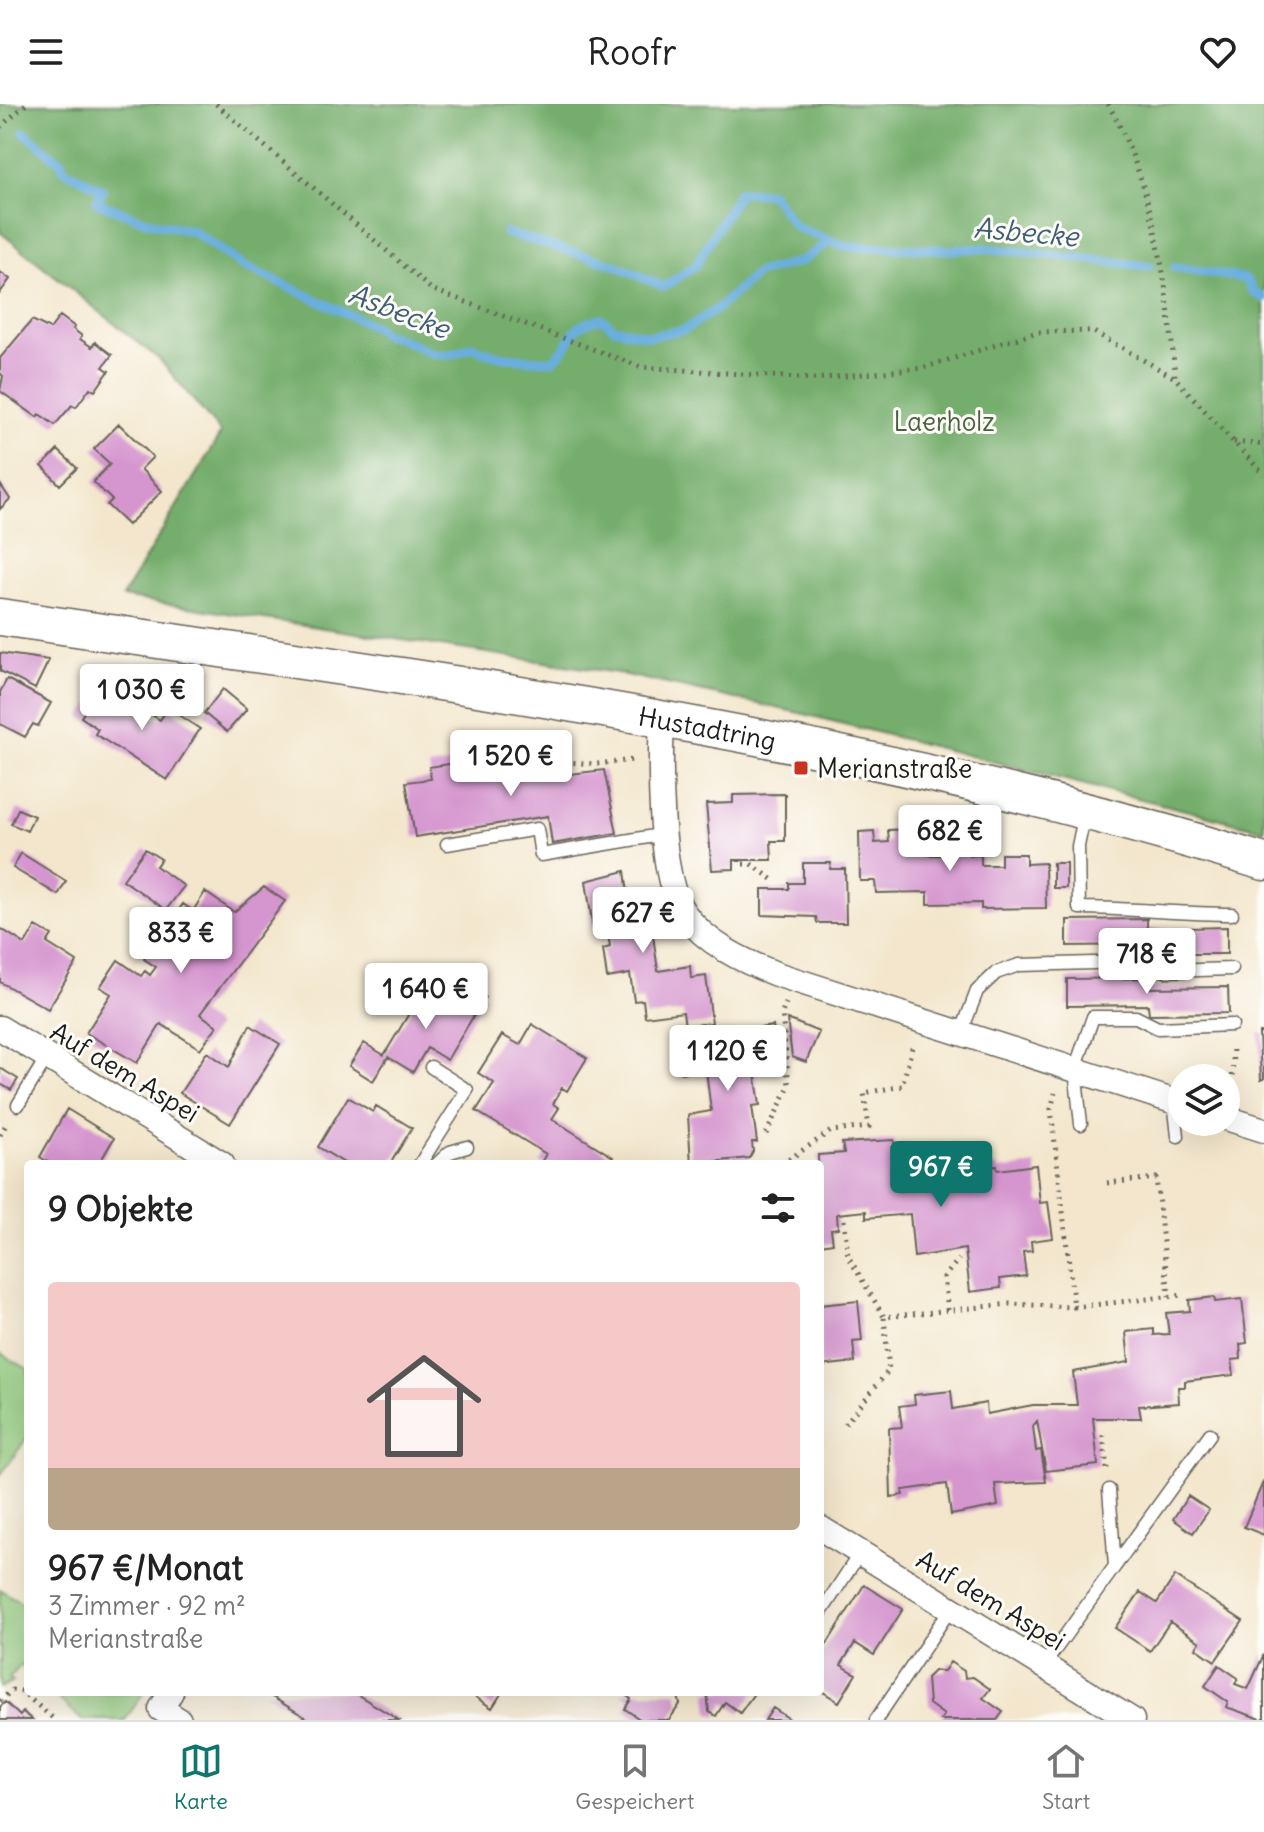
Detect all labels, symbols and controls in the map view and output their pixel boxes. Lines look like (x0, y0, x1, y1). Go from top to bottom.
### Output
icon: menu (24, 30, 68, 74)
text: Roofr (587, 30, 677, 75)
icon: heart (1196, 30, 1240, 74)
water label: Asbecke (972, 210, 1082, 255)
water label: Asbecke (344, 275, 456, 347)
park label: Laerholz (893, 405, 995, 438)
pin: 1 030 € (68, 664, 216, 732)
text: 1 030 € (98, 673, 186, 706)
street label: Hustadtring (636, 699, 779, 757)
pin: 1 520 € (437, 730, 585, 798)
text: 1 520 € (468, 739, 554, 772)
place label: Merianstraße (817, 752, 972, 785)
marker: Merianstraße (792, 759, 810, 777)
pin: 682 € (894, 805, 1006, 873)
text: 682 € (916, 814, 984, 847)
pin: 627 € (587, 887, 699, 955)
text: 627 € (611, 896, 675, 929)
pin: 833 € (125, 907, 237, 975)
text: 833 € (147, 916, 215, 949)
pin: 718 € (1091, 928, 1203, 996)
text: 718 € (1117, 937, 1177, 970)
pin: 1 640 € (352, 963, 500, 1031)
text: 1 640 € (383, 972, 469, 1005)
street label: Auf dem Aspei (45, 1015, 205, 1129)
pin: 1 120 € (654, 1025, 802, 1093)
text: 1 120 € (687, 1034, 769, 1067)
map controls (1168, 1064, 1240, 1136)
button: layers (1168, 1064, 1240, 1136)
pin: 967 € (885, 1141, 997, 1209)
text: 967 € (908, 1150, 974, 1183)
icon: filters (756, 1186, 800, 1230)
text: 9 Objekte (48, 1187, 193, 1230)
icon: home (352, 1334, 496, 1478)
street label: Auf dem Aspei (911, 1543, 1071, 1657)
text: 967 €/Monat (48, 1546, 243, 1589)
text: 3 Zimmer · 92 m² (48, 1589, 246, 1622)
text: Merianstraße (48, 1622, 203, 1655)
tab: Karte (174, 1739, 228, 1815)
tab: Gespeichert (575, 1739, 694, 1815)
tab: Start (1042, 1739, 1090, 1815)

